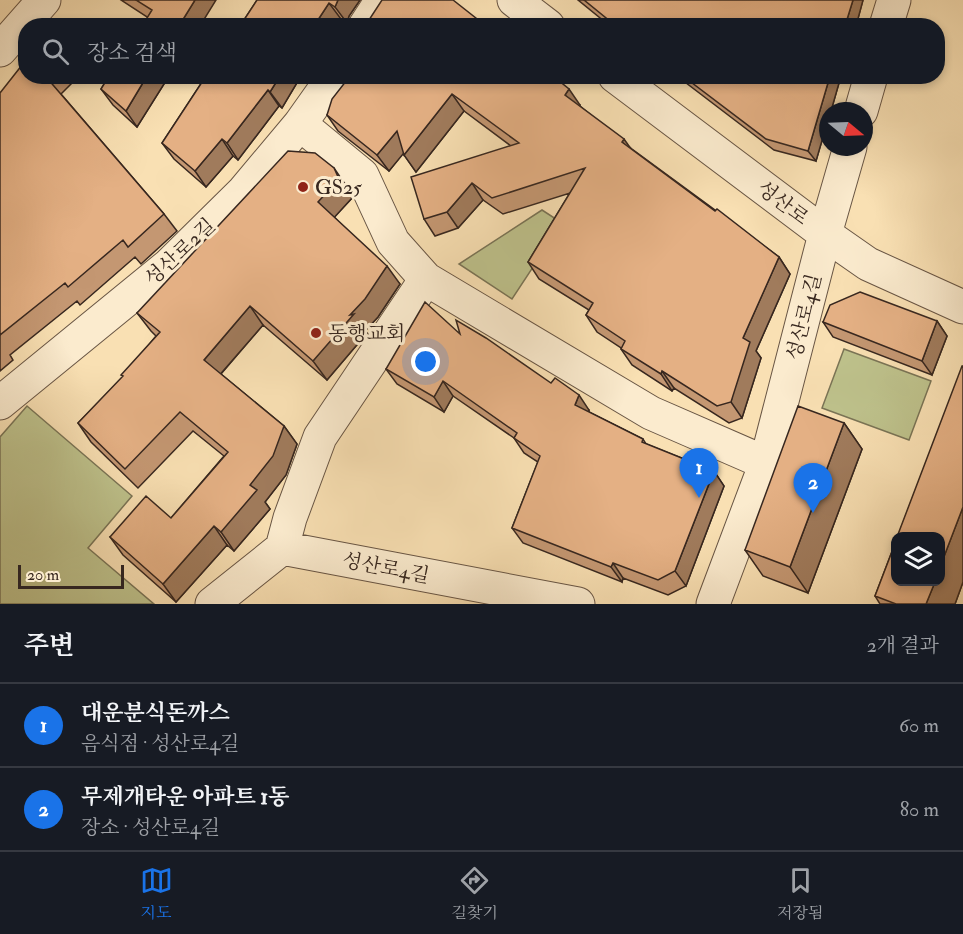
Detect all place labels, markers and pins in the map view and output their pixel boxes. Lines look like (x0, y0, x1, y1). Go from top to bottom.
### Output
place label: GS25 (315, 175, 362, 200)
marker: GS25 (296, 180, 310, 194)
place label: 동행교회 (328, 321, 405, 346)
marker: 동행교회 (309, 326, 323, 340)
pin: 1 (680, 448, 718, 498)
pin: 2 (794, 464, 832, 513)

